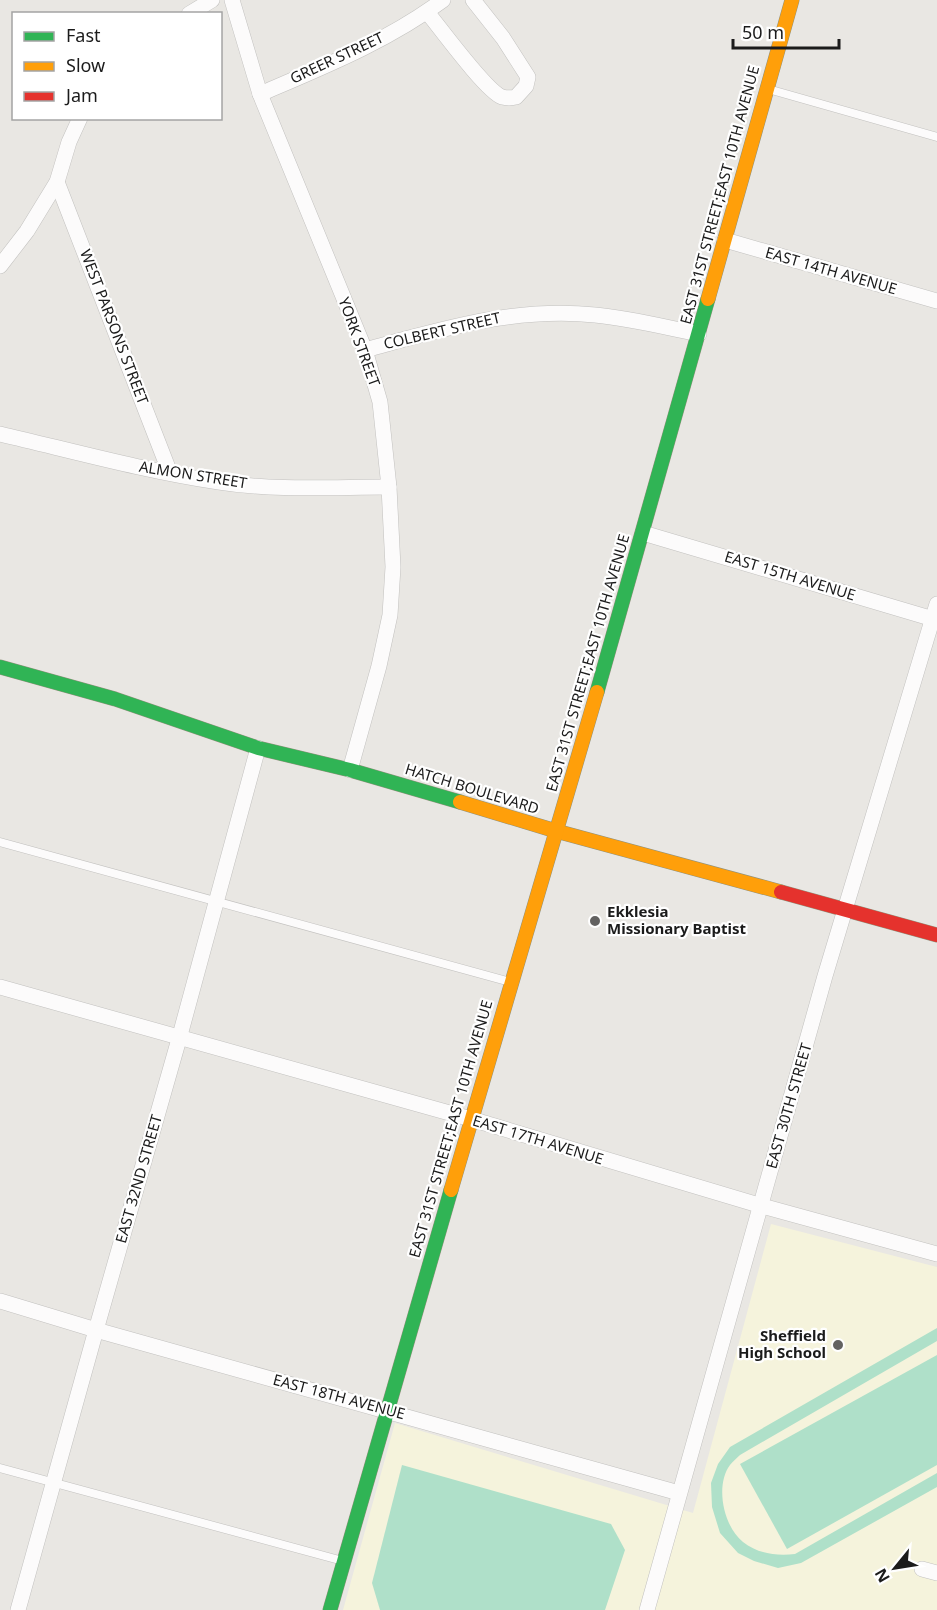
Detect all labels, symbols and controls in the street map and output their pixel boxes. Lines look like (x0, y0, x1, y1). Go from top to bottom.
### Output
legend (12, 12, 222, 120)
scale bar (733, 12, 840, 50)
text: 50 m (742, 20, 784, 44)
text: Fast (66, 23, 101, 47)
street label: GREER STREET (287, 26, 387, 88)
text: Slow (66, 53, 105, 77)
street label: EAST 31ST STREET;EAST 10TH AVENUE (675, 63, 763, 326)
text: Jam (64, 83, 98, 107)
street label: EAST 14TH AVENUE (763, 242, 899, 298)
street label: WEST PARSONS STREET (76, 246, 154, 408)
street label: YORK STREET (335, 294, 386, 390)
street label: COLBERT STREET (381, 307, 503, 353)
street label: ALMON STREET (138, 456, 249, 493)
street label: EAST 31ST STREET;EAST 10TH AVENUE (541, 532, 633, 794)
street label: EAST 15TH AVENUE (722, 546, 858, 604)
street label: HATCH BOULEVARD (403, 758, 542, 818)
place label: Ekklesia Missionary Baptist (607, 901, 746, 938)
marker: Ekklesia Missionary Baptist (588, 914, 602, 928)
street label: EAST 31ST STREET;EAST 10TH AVENUE (404, 998, 496, 1260)
street label: EAST 30TH STREET (761, 1040, 816, 1171)
street label: EAST 17TH AVENUE (470, 1110, 606, 1168)
street label: EAST 32ND STREET (110, 1112, 166, 1245)
place label: Sheffield High School (738, 1325, 826, 1362)
marker: Sheffield High School (831, 1338, 845, 1352)
street label: EAST 18TH AVENUE (271, 1369, 408, 1423)
north arrow (865, 1538, 925, 1598)
text: N (869, 1564, 895, 1587)

